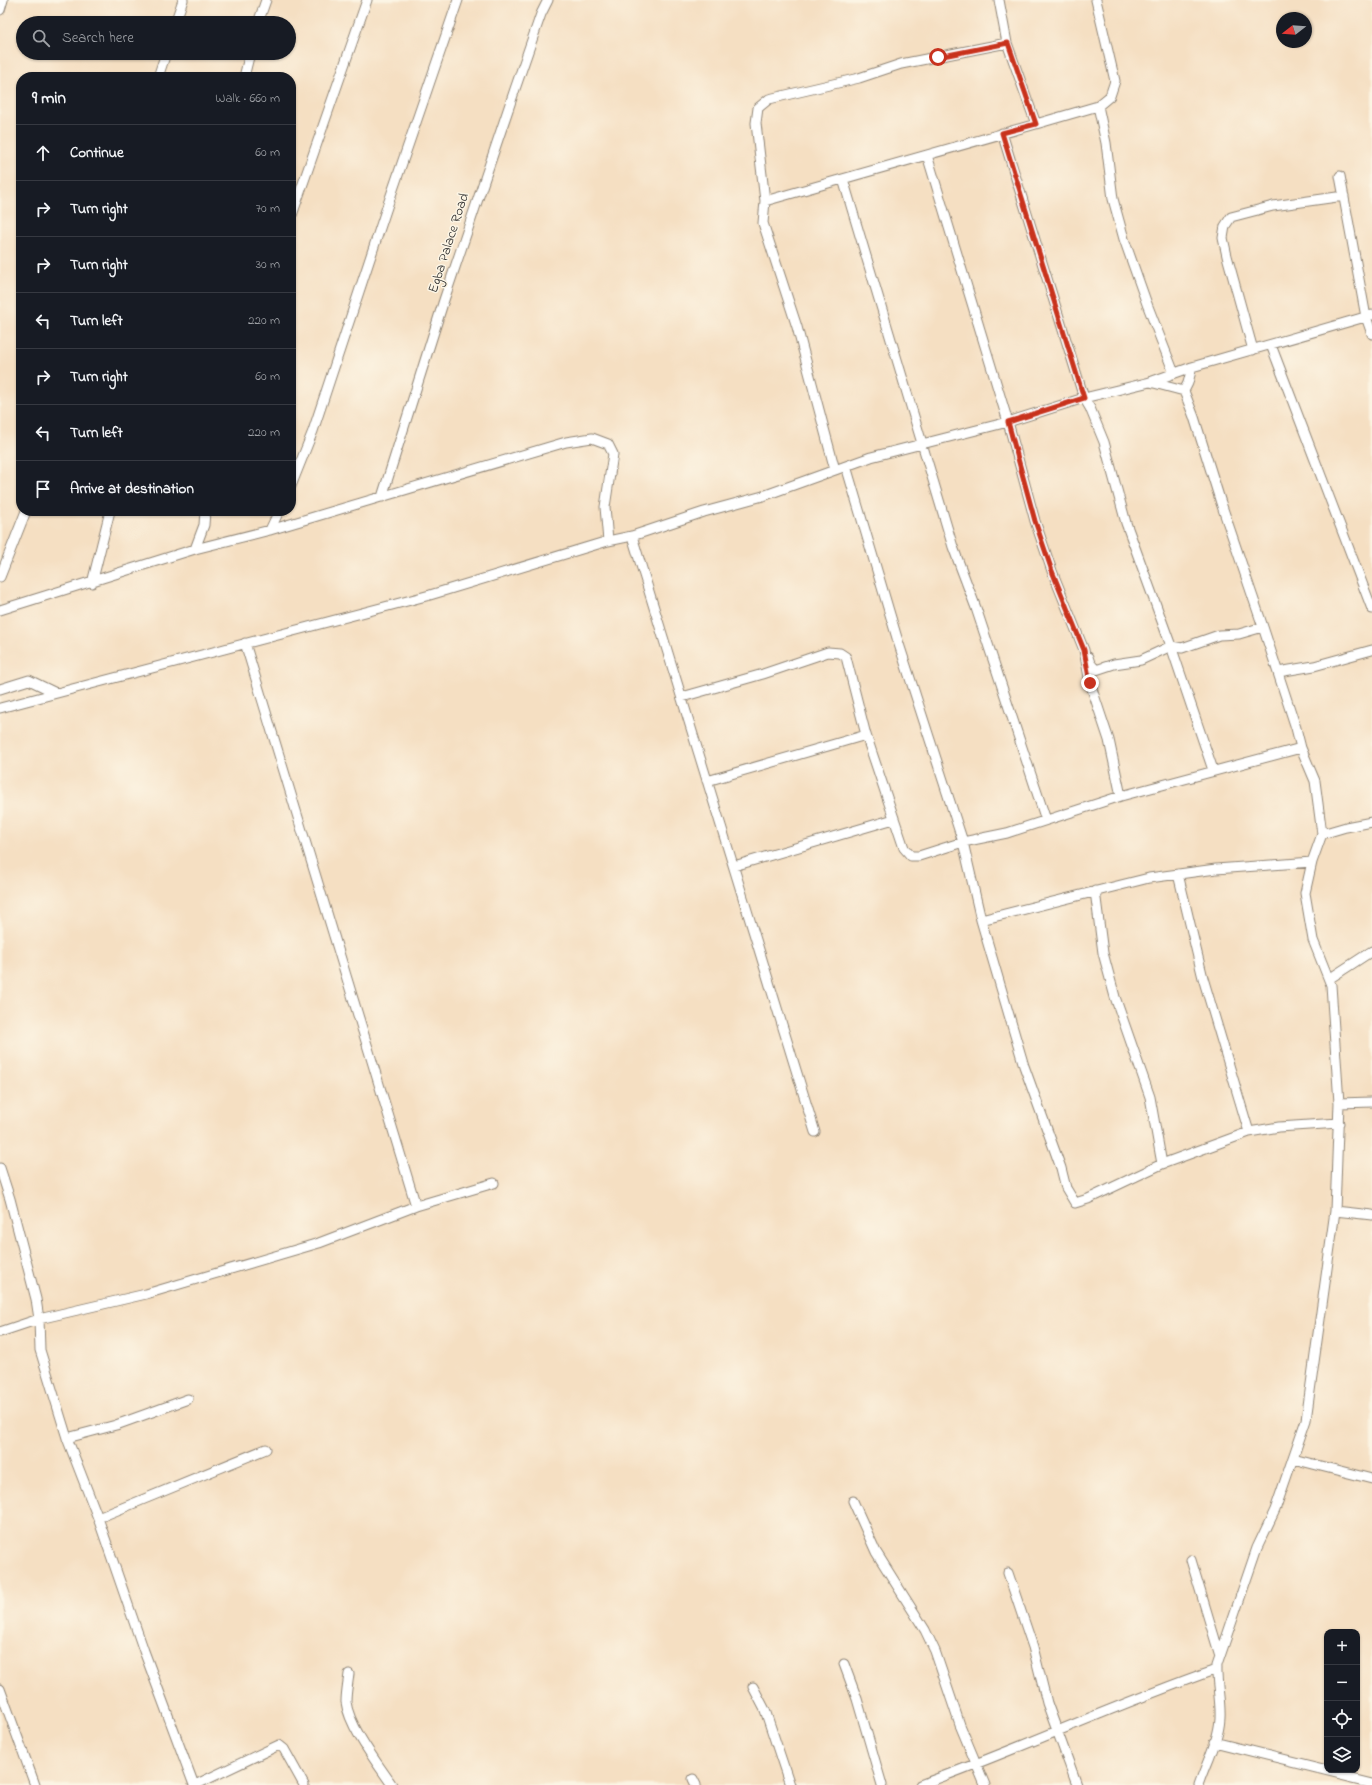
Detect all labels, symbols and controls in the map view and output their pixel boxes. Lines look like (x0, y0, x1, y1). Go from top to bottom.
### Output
north arrow (1276, 12, 1312, 48)
search box (16, 16, 296, 60)
icon: search (30, 27, 52, 49)
text: Search here (62, 27, 134, 49)
route start (929, 48, 947, 66)
text: 9 min (32, 86, 66, 111)
text: Walk · 660 m (215, 89, 280, 108)
icon: ahead (32, 142, 54, 164)
text: Continue (70, 142, 124, 164)
text: 60 m (255, 143, 280, 162)
street label: Egba Palace Road (423, 190, 476, 296)
icon: right (32, 198, 54, 220)
text: Turn right (70, 198, 128, 220)
text: 70 m (256, 199, 280, 218)
icon: right (32, 254, 54, 276)
text: Turn right (70, 254, 128, 276)
text: 30 m (256, 255, 280, 274)
icon: left (32, 310, 54, 332)
text: Turn left (70, 310, 123, 332)
text: 220 m (248, 311, 280, 330)
icon: right (32, 366, 54, 388)
text: Turn right (70, 366, 128, 388)
text: 60 m (255, 367, 280, 386)
icon: left (32, 422, 54, 444)
text: Turn left (70, 422, 123, 444)
text: 220 m (248, 423, 280, 442)
icon: arrive (32, 478, 54, 500)
text: Arrive at destination (70, 478, 194, 500)
route end (1081, 674, 1099, 692)
map controls (1324, 1629, 1360, 1773)
button: + (1324, 1629, 1360, 1665)
button: − (1324, 1665, 1360, 1701)
button: locate (1324, 1701, 1360, 1737)
button: layers (1324, 1737, 1360, 1773)

